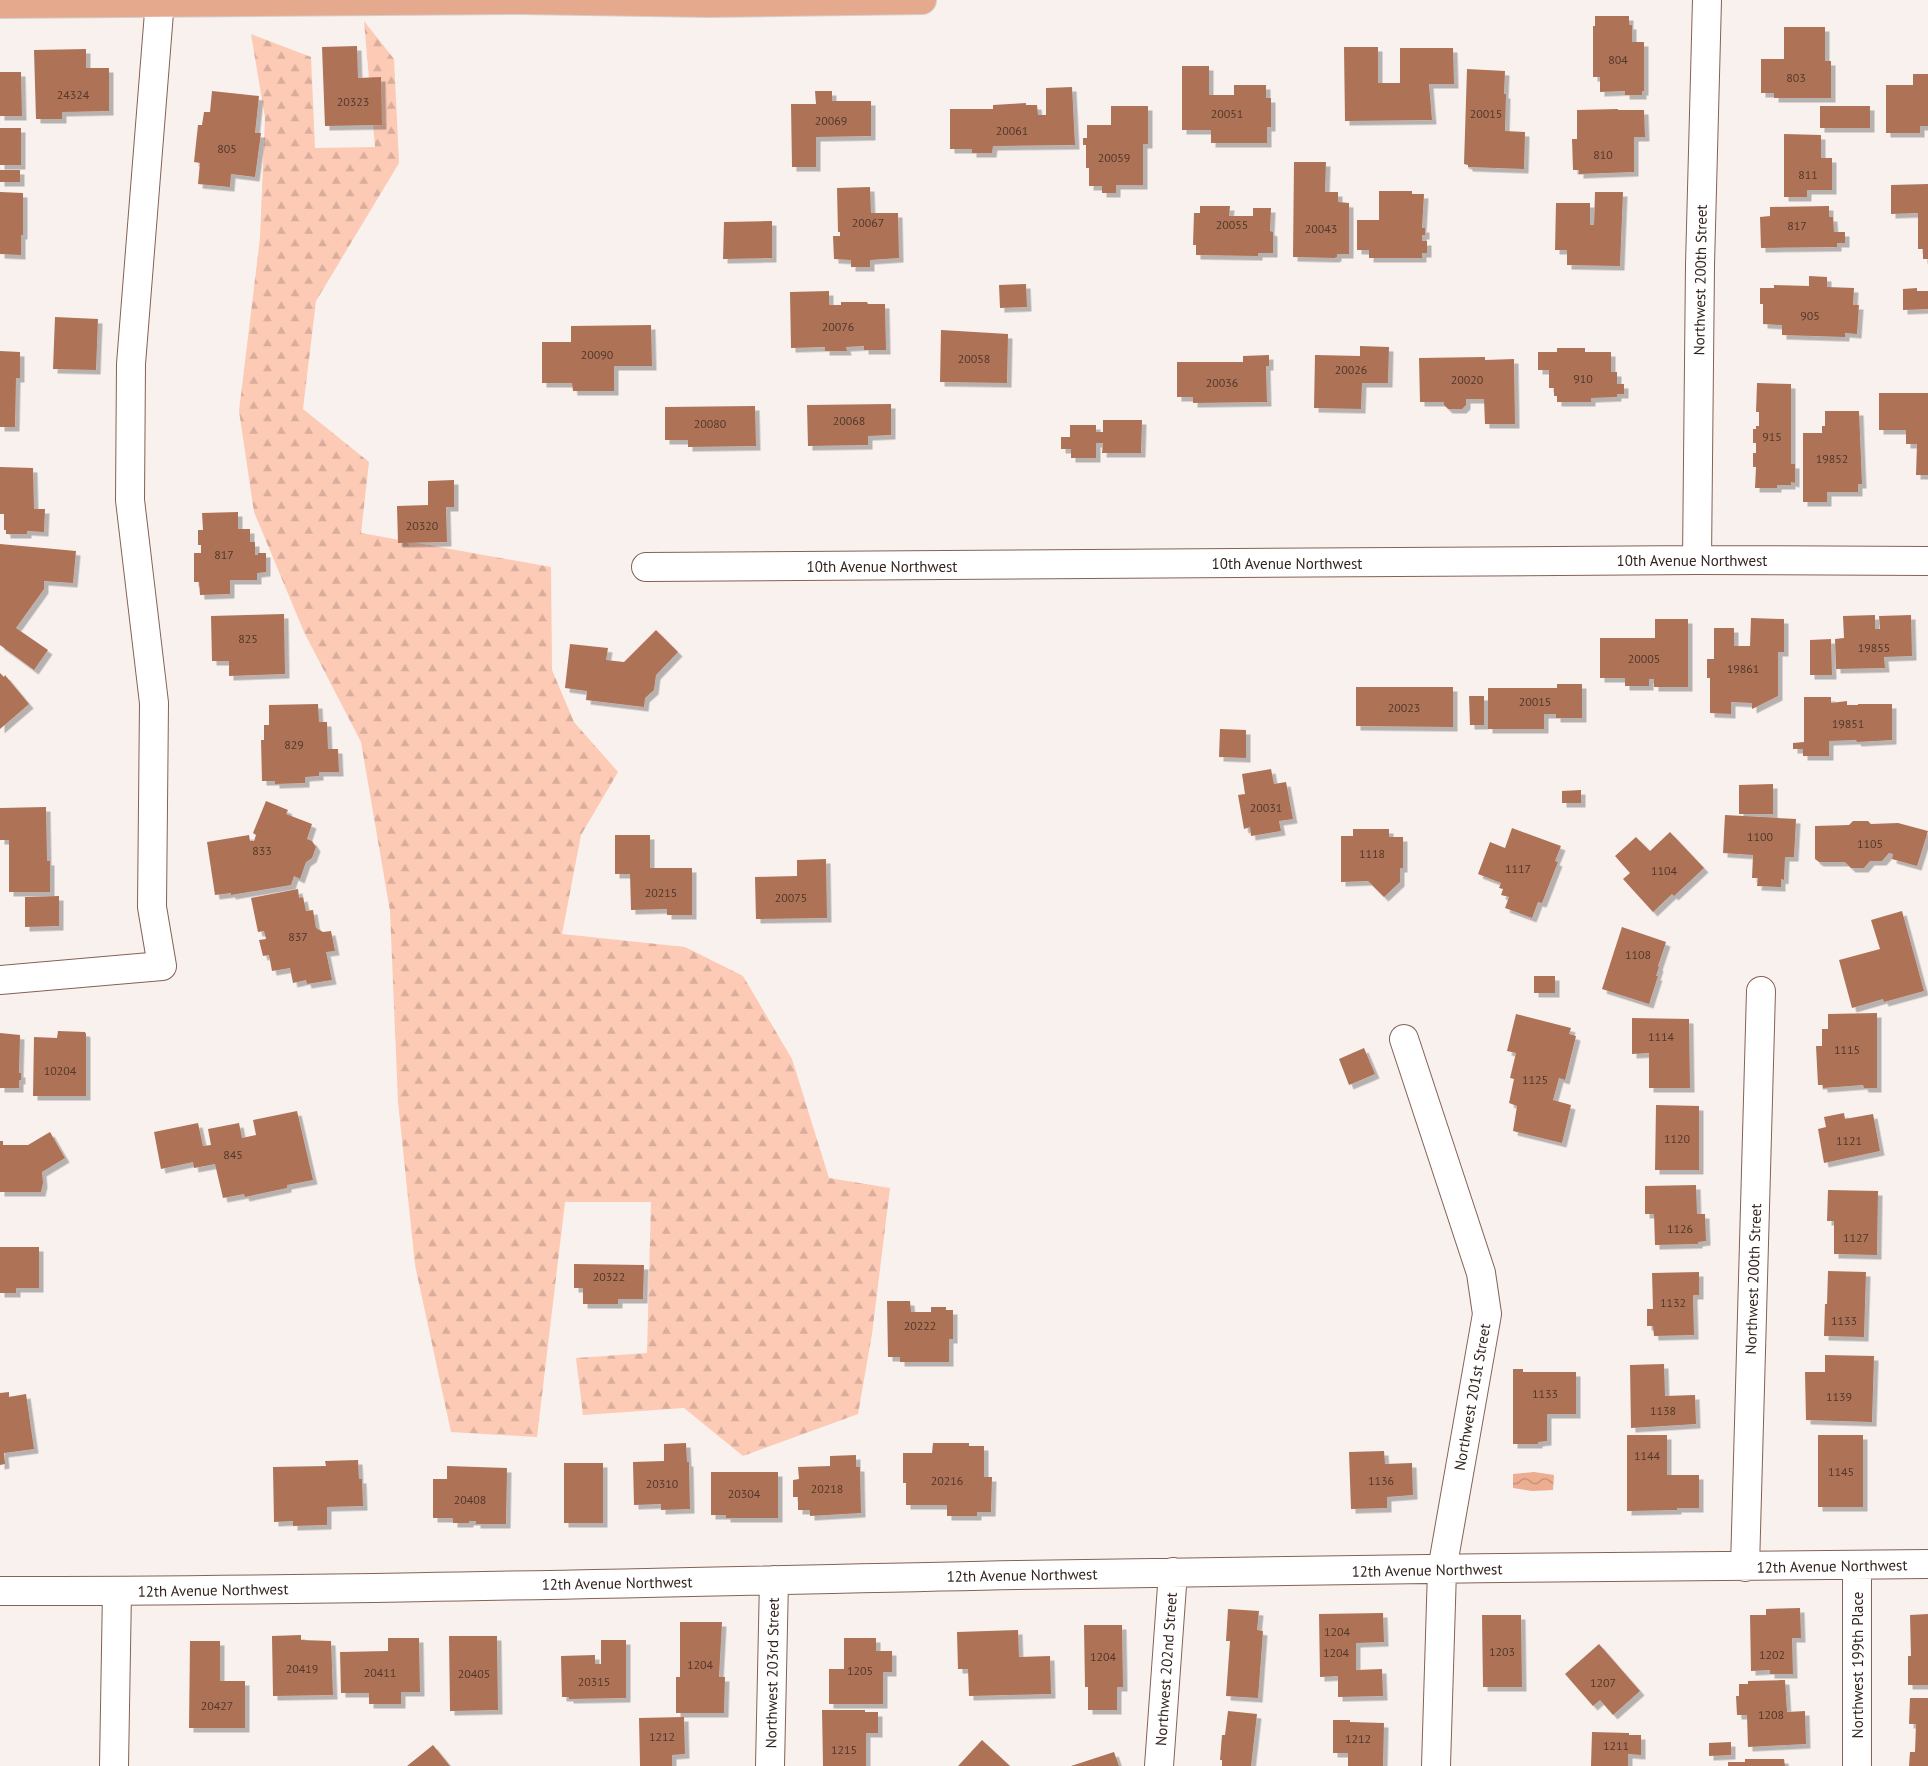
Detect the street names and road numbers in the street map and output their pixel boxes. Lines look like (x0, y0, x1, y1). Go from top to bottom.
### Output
street label: Northwest 200th Street (1689, 204, 1711, 356)
street label: 10th Avenue Northwest (1617, 551, 1767, 570)
street label: 10th Avenue Northwest (1212, 554, 1362, 573)
street label: 10th Avenue Northwest (807, 557, 957, 576)
street label: Northwest 200th Street (1741, 1203, 1765, 1355)
street label: Northwest 201st Street (1450, 1322, 1494, 1472)
street label: 12th Avenue Northwest (1756, 1555, 1908, 1577)
street label: 12th Avenue Northwest (1351, 1559, 1503, 1581)
street label: 12th Avenue Northwest (946, 1564, 1098, 1586)
street label: 12th Avenue Northwest (541, 1572, 693, 1594)
street label: 12th Avenue Northwest (137, 1579, 289, 1601)
street label: Northwest 202nd Street (1151, 1592, 1181, 1746)
street label: Northwest 199th Place (1848, 1592, 1867, 1738)
street label: Northwest 203rd Street (761, 1597, 783, 1749)

